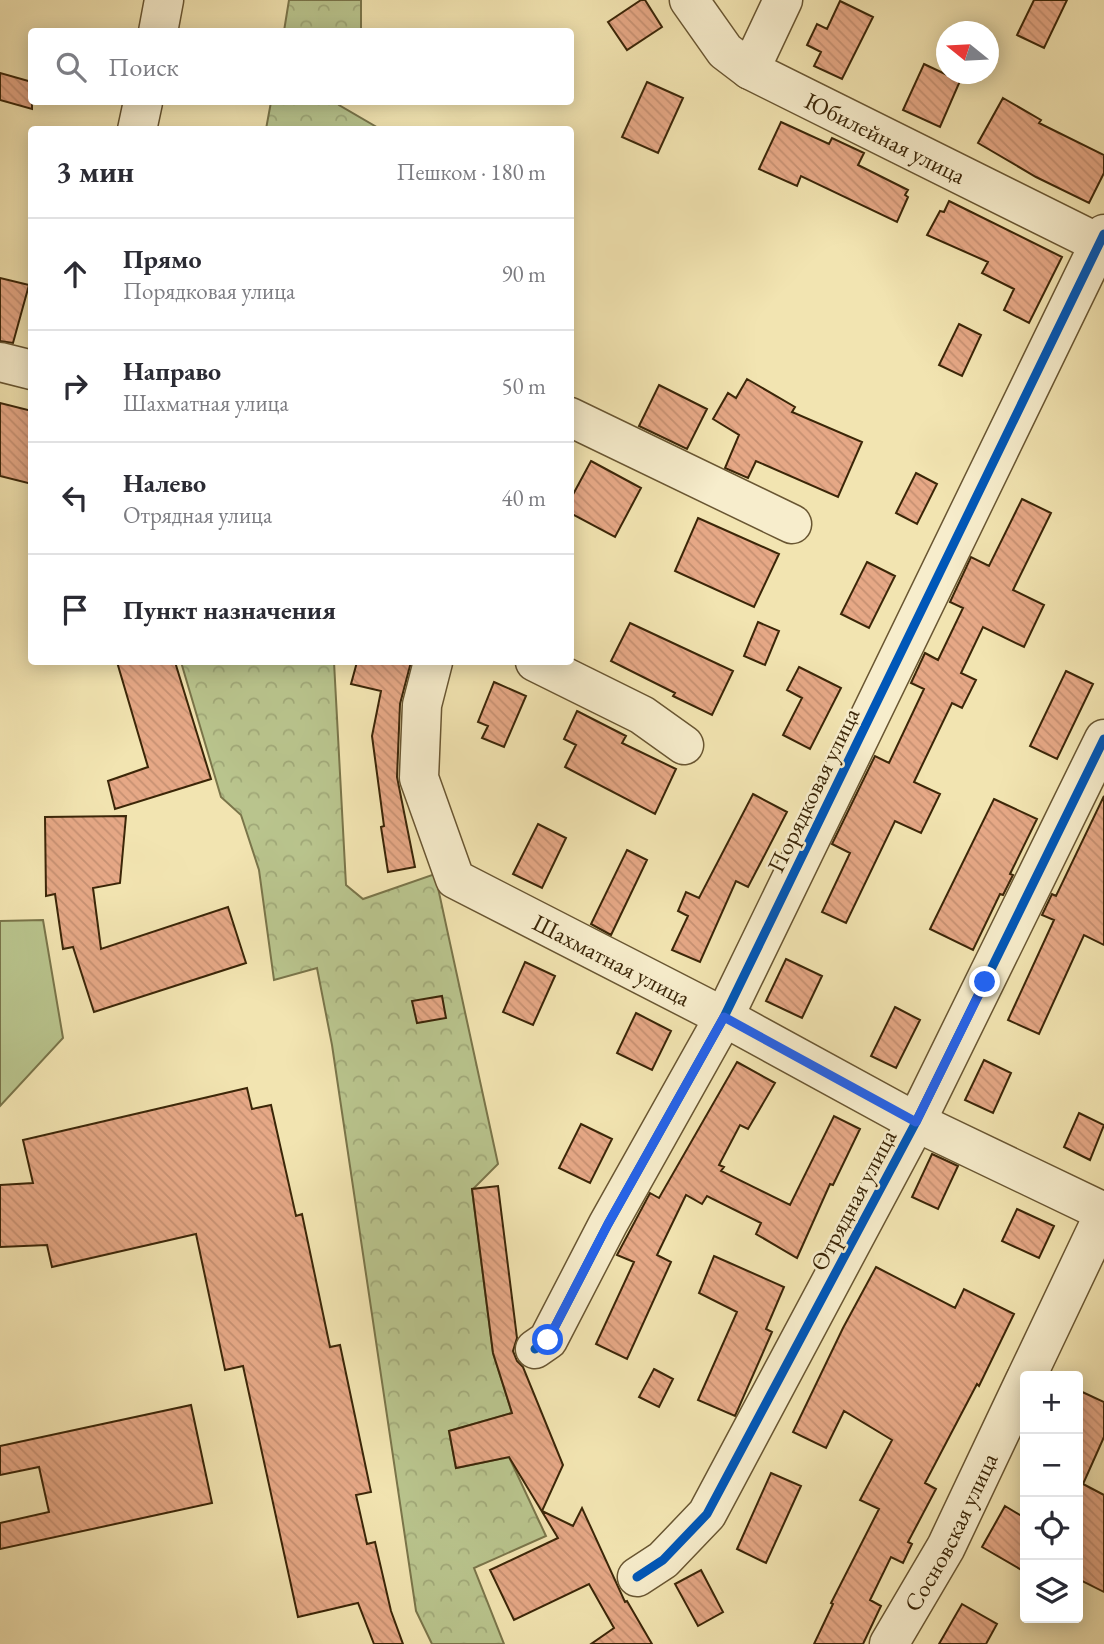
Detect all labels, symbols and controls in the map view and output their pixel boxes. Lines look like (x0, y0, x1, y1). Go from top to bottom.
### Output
north arrow (936, 21, 999, 84)
search box (28, 28, 574, 105)
icon: search (52, 48, 90, 86)
text: Поиск (108, 50, 179, 84)
street label: Юбилейная улица (800, 84, 971, 191)
text: 3 мин (56, 152, 134, 191)
text: Пешком · 180 m (397, 157, 546, 187)
text: Прямо (123, 242, 202, 276)
icon: ahead (56, 255, 94, 293)
text: 90 m (501, 259, 546, 289)
text: Порядковая улица (123, 276, 295, 306)
text: Направо (123, 354, 221, 388)
icon: right (56, 367, 94, 405)
text: 50 m (501, 371, 546, 401)
text: Шахматная улица (123, 388, 289, 418)
text: Налево (123, 466, 206, 500)
icon: left (56, 479, 94, 517)
text: 40 m (501, 483, 546, 513)
text: Отрядная улица (123, 500, 272, 530)
icon: arrive (56, 591, 94, 629)
text: Пункт назначения (123, 593, 336, 627)
street label: Порядковая улица (760, 702, 867, 878)
street label: Шахматная улица (528, 906, 696, 1013)
route end (969, 966, 1000, 997)
street label: Отрядная улица (803, 1124, 903, 1276)
route start (532, 1324, 563, 1355)
map controls (1020, 1371, 1083, 1623)
button: + (1020, 1371, 1083, 1434)
button: − (1020, 1434, 1083, 1497)
street label: Сосновская улица (896, 1447, 1004, 1617)
button: locate (1020, 1497, 1083, 1560)
button: layers (1020, 1560, 1083, 1623)

